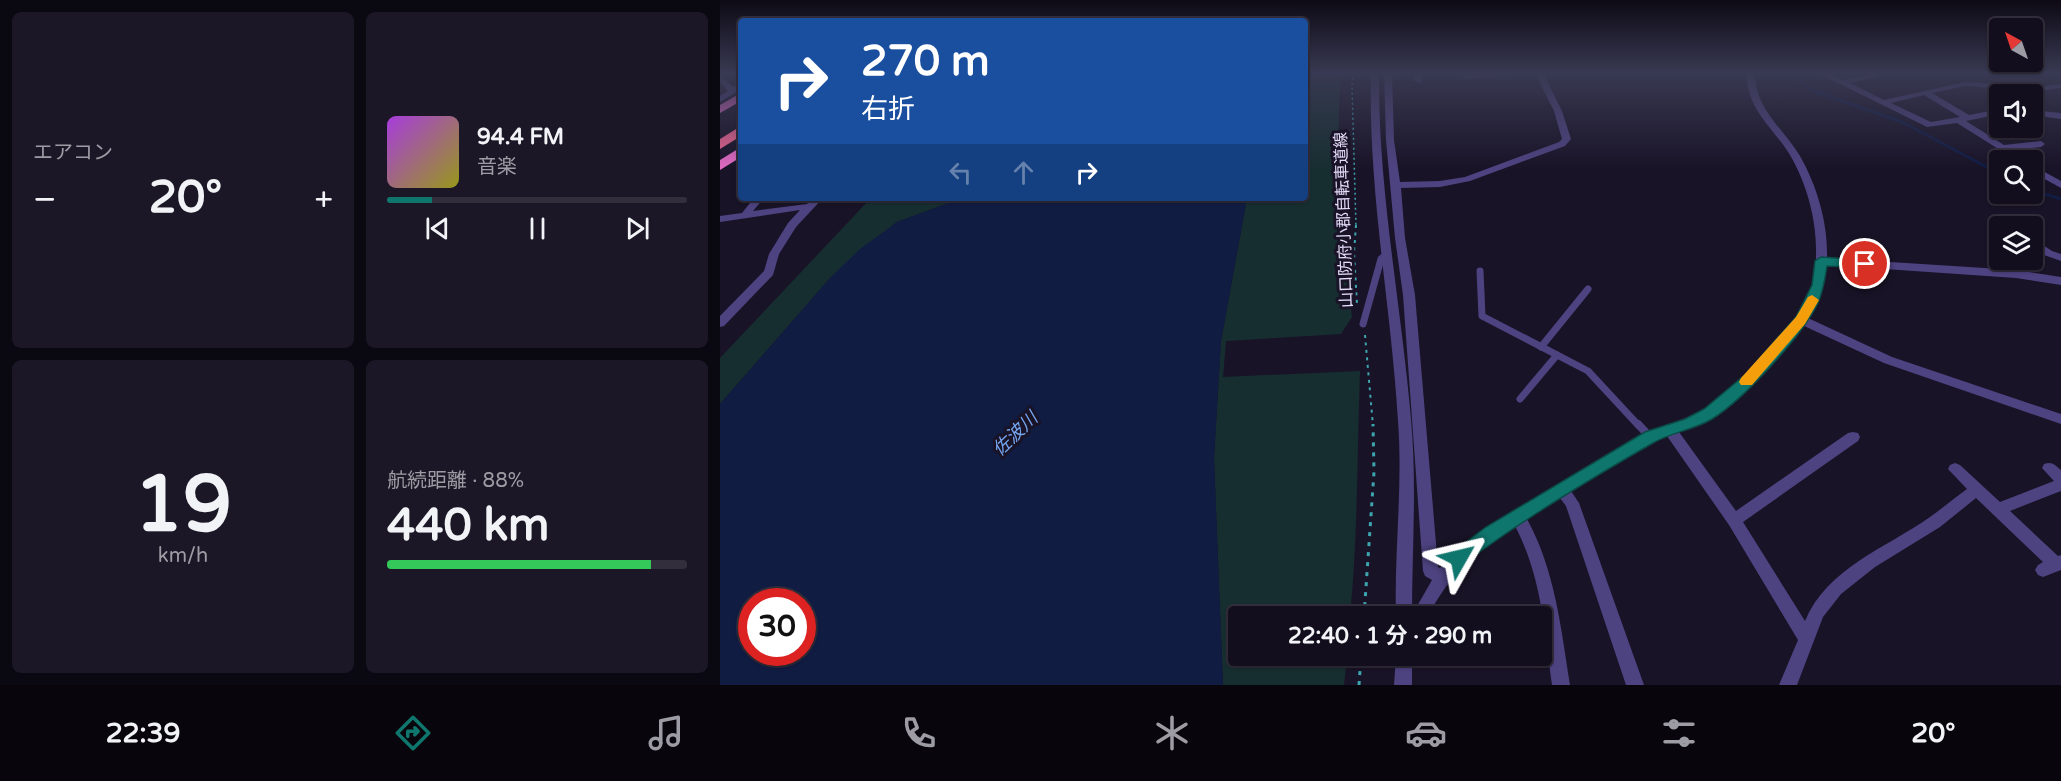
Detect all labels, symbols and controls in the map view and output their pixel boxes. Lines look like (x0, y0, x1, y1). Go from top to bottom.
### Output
north arrow (1989, 18, 2043, 72)
map controls (1989, 18, 2043, 270)
text: 270 m (861, 36, 990, 87)
icon: right (762, 42, 840, 120)
button: sound (1989, 84, 2043, 138)
text: 右折 (861, 93, 915, 126)
text: 94.4 FM (477, 124, 564, 150)
street label: 山口防府小郡自転車道線 (1331, 132, 1357, 308)
text: エアコン (33, 141, 113, 165)
button: search (1989, 150, 2043, 204)
text: 音楽 (477, 155, 517, 179)
icon: left (944, 156, 977, 189)
icon: ahead (1007, 156, 1040, 189)
icon: right (1070, 156, 1103, 189)
text: 20° (149, 171, 222, 225)
text: − (33, 180, 57, 219)
text: + (314, 180, 333, 219)
icon: previous (421, 212, 454, 245)
icon: pause (521, 212, 554, 245)
icon: next (621, 212, 654, 245)
button: layers (1989, 216, 2043, 270)
pin (1839, 238, 1890, 289)
icon: arrive (1848, 247, 1881, 280)
water label: 佐波川 (988, 406, 1044, 461)
text: 19 (134, 458, 232, 552)
text: 航続距離 · 88% (387, 469, 524, 493)
text: 440 km (387, 499, 549, 553)
position arrow (1427, 526, 1491, 590)
text: km/h (158, 544, 208, 568)
speed limit sign: 30 (738, 588, 816, 666)
text: 22:40 · 1 分 · 290 m (1288, 623, 1492, 649)
icon: directions (392, 712, 434, 754)
icon: music (645, 712, 687, 754)
icon: phone (898, 712, 940, 754)
icon: climate (1151, 712, 1193, 754)
icon: car (1405, 712, 1447, 754)
icon: filters (1658, 712, 1700, 754)
text: 22:39 (106, 717, 180, 750)
text: 20° (1911, 717, 1955, 750)

